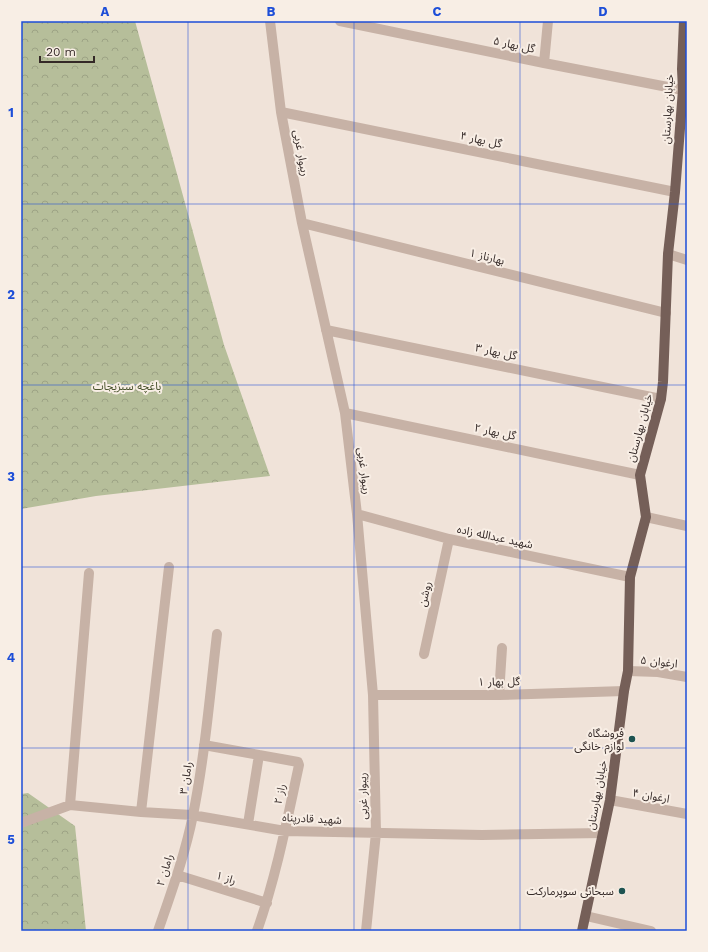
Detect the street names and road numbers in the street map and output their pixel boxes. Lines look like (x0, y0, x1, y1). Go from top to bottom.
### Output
street label: گل بهار ۵ (492, 34, 536, 56)
street label: خیابان بهارستان (660, 73, 676, 144)
street label: ریبوار غربی (290, 129, 311, 177)
street label: گل بهار ۴ (459, 129, 503, 151)
street label: بهارناز ۱ (468, 246, 506, 268)
street label: گل بهار ۳ (474, 341, 518, 363)
street label: خیابان بهارستان (625, 392, 656, 464)
street label: گل بهار ۲ (473, 421, 517, 443)
street label: ریبوار غربی (355, 447, 373, 495)
street label: شهید عبدالله زاده (456, 523, 534, 551)
street label: روشن (416, 580, 434, 608)
street label: ارغوان ۵ (640, 654, 678, 670)
street label: گل بهار ۱ (478, 675, 521, 689)
street label: خیابان بهارستان (585, 759, 610, 831)
street label: رامان ۳ (177, 761, 195, 795)
street label: ریبوار غربی (356, 772, 370, 820)
street label: راز ۲ (272, 783, 288, 805)
street label: ارغوان ۴ (631, 786, 671, 806)
street label: شهید قادرپناه (282, 811, 343, 828)
street label: رامان ۲ (154, 852, 176, 888)
street label: راز ۱ (214, 869, 238, 887)

